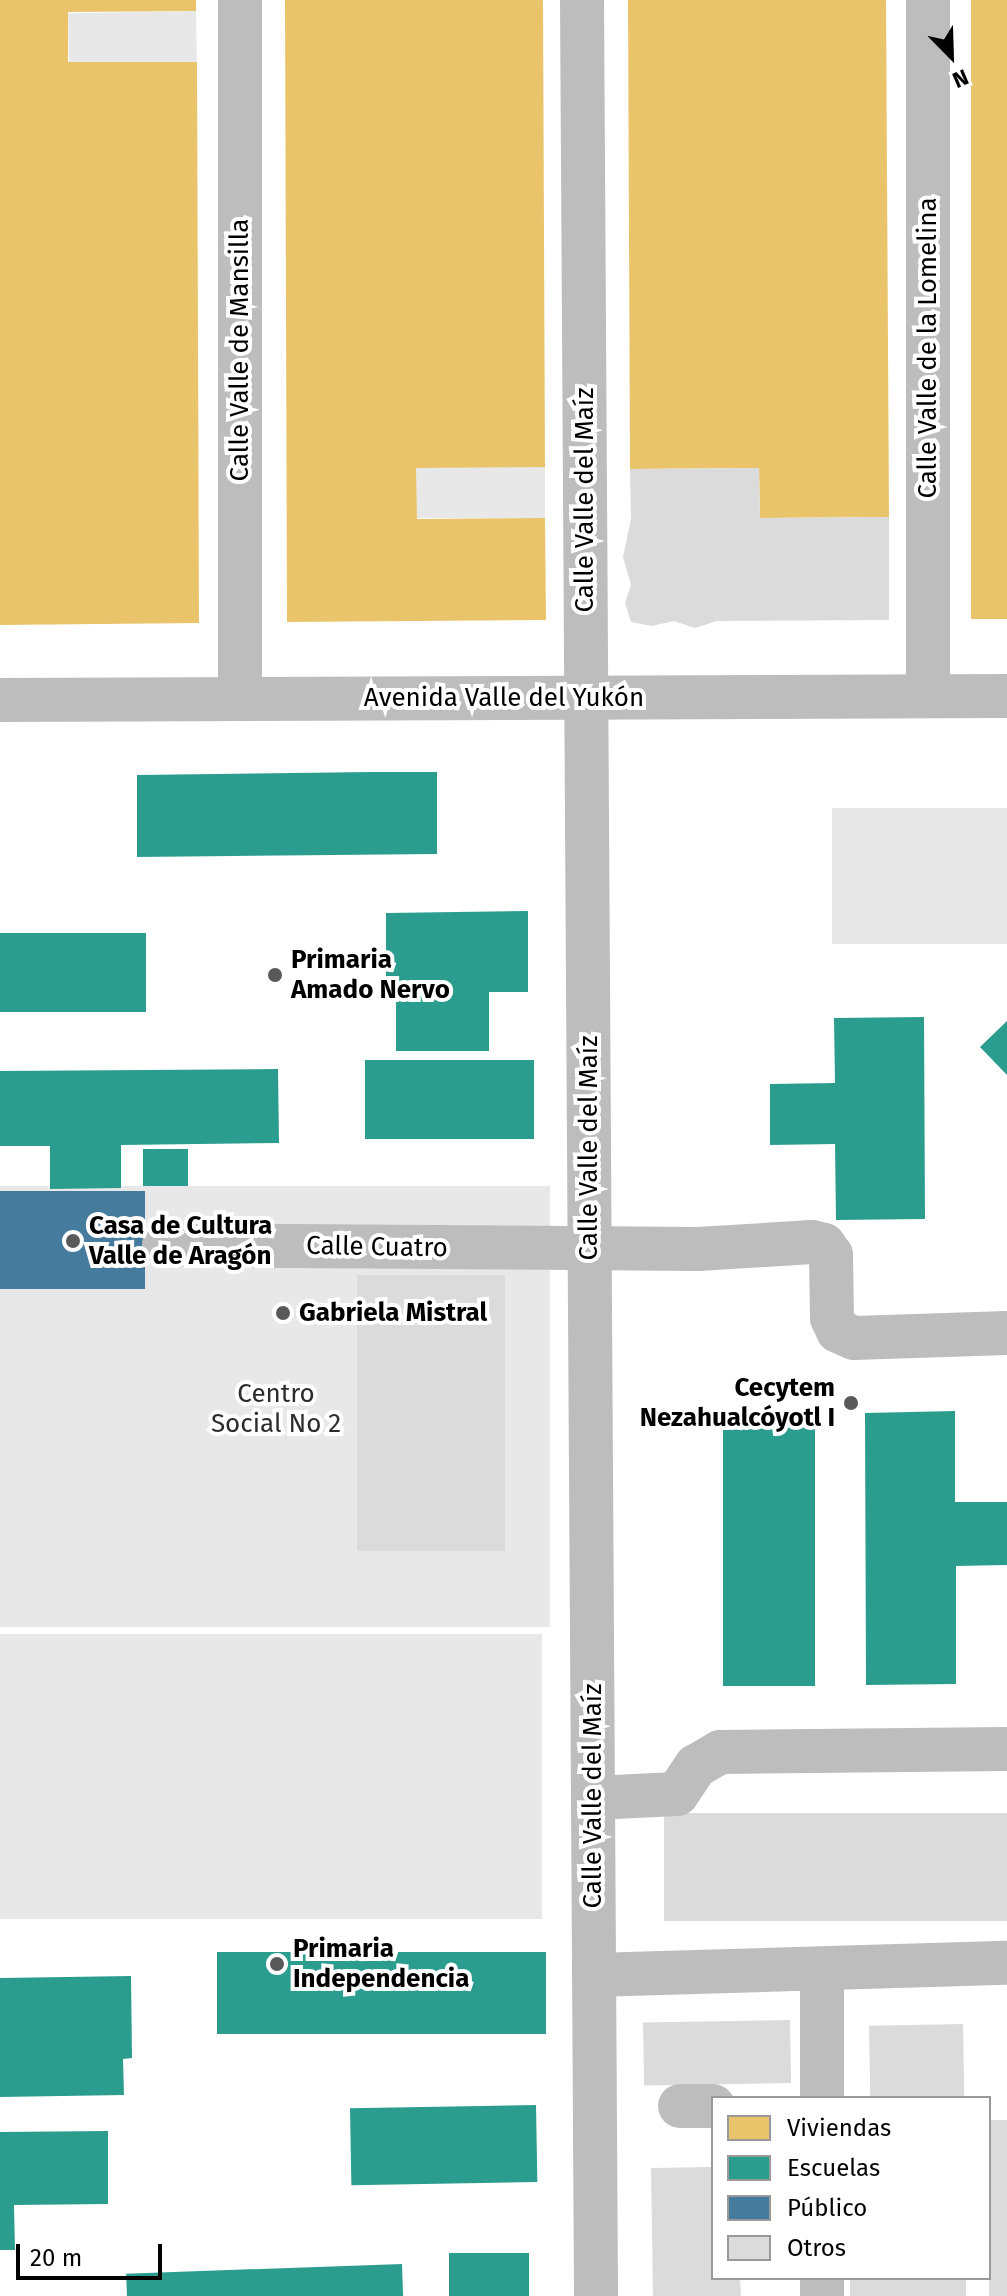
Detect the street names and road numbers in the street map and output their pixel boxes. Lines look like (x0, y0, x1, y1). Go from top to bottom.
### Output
street label: Calle Valle de la Lomelina (912, 197, 944, 499)
street label: Calle Valle de Mansilla (224, 219, 256, 481)
street label: Calle Valle del Maíz (569, 387, 601, 613)
street label: Avenida Valle del Yukón (364, 682, 644, 714)
street label: Calle Valle del Maíz (573, 1035, 605, 1261)
street label: Calle Cuatro (306, 1230, 448, 1264)
street label: Calle Valle del Maíz (577, 1683, 609, 1909)

